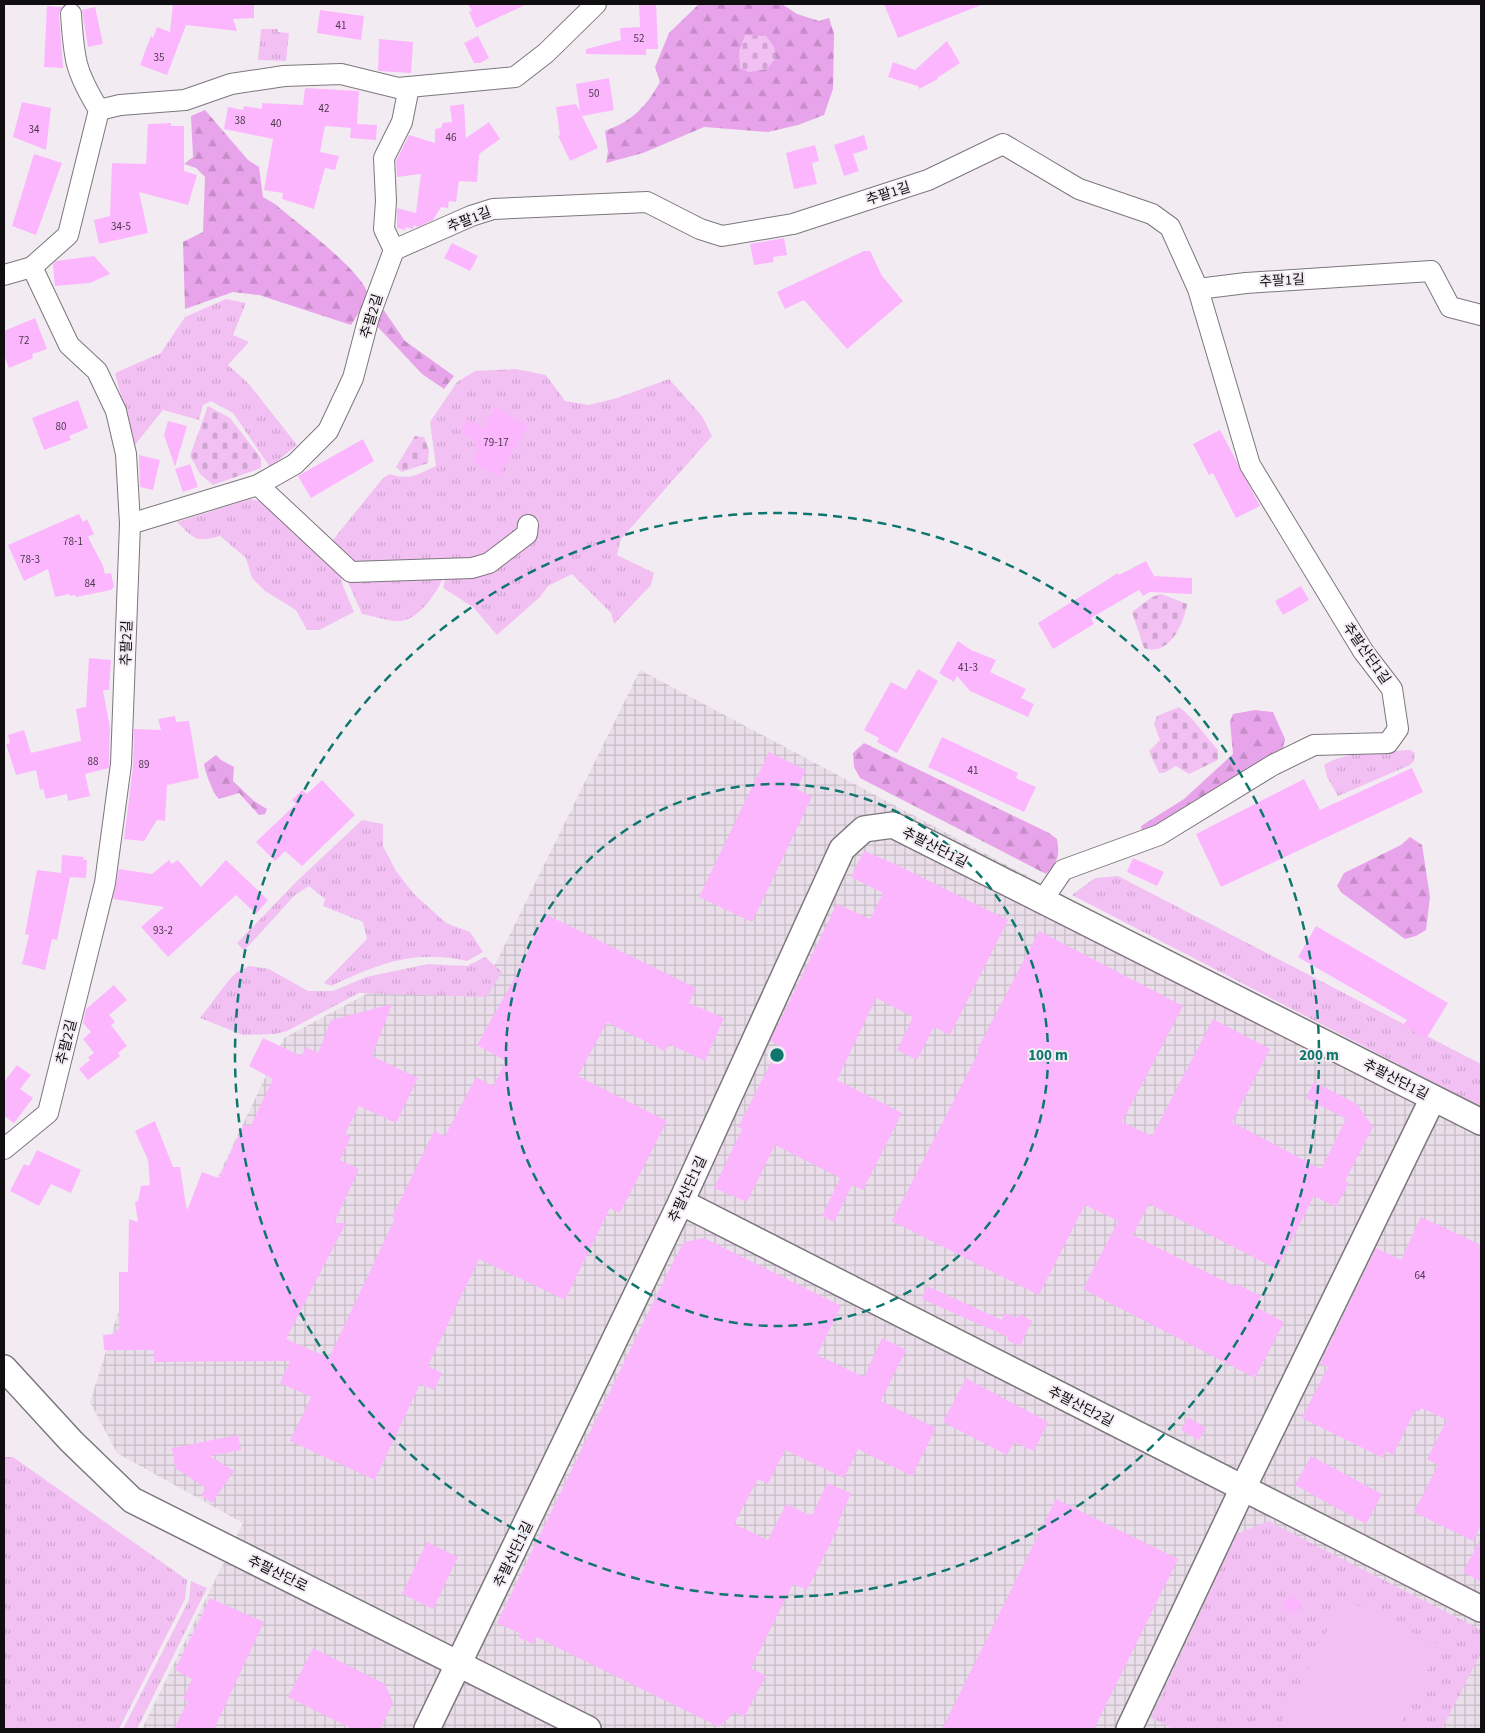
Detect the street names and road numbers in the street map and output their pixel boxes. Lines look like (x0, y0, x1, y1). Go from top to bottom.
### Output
street label: 추팔1길 (864, 177, 913, 211)
street label: 추팔1길 (444, 202, 494, 237)
street label: 추팔1길 (1259, 270, 1305, 292)
street label: 추팔2길 (356, 292, 388, 341)
street label: 추팔산단1길 (1338, 619, 1395, 689)
street label: 추팔2길 (116, 620, 138, 666)
street label: 추팔산단1길 (898, 823, 971, 873)
street label: 추팔2길 (52, 1018, 82, 1067)
street label: 추팔산단1길 (1359, 1055, 1432, 1105)
street label: 추팔산단1길 (664, 1153, 712, 1226)
street label: 추팔산단2길 (1044, 1382, 1117, 1432)
street label: 추팔산단1길 (489, 1518, 539, 1591)
street label: 추팔산단로 (244, 1551, 311, 1597)

